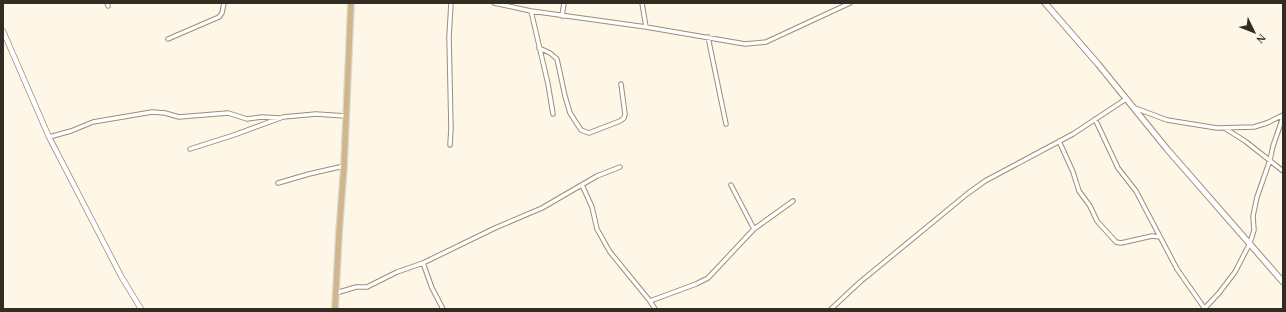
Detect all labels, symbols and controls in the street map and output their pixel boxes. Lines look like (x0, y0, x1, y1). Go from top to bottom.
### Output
north arrow (1234, 12, 1274, 52)
text: N (1254, 32, 1268, 46)

